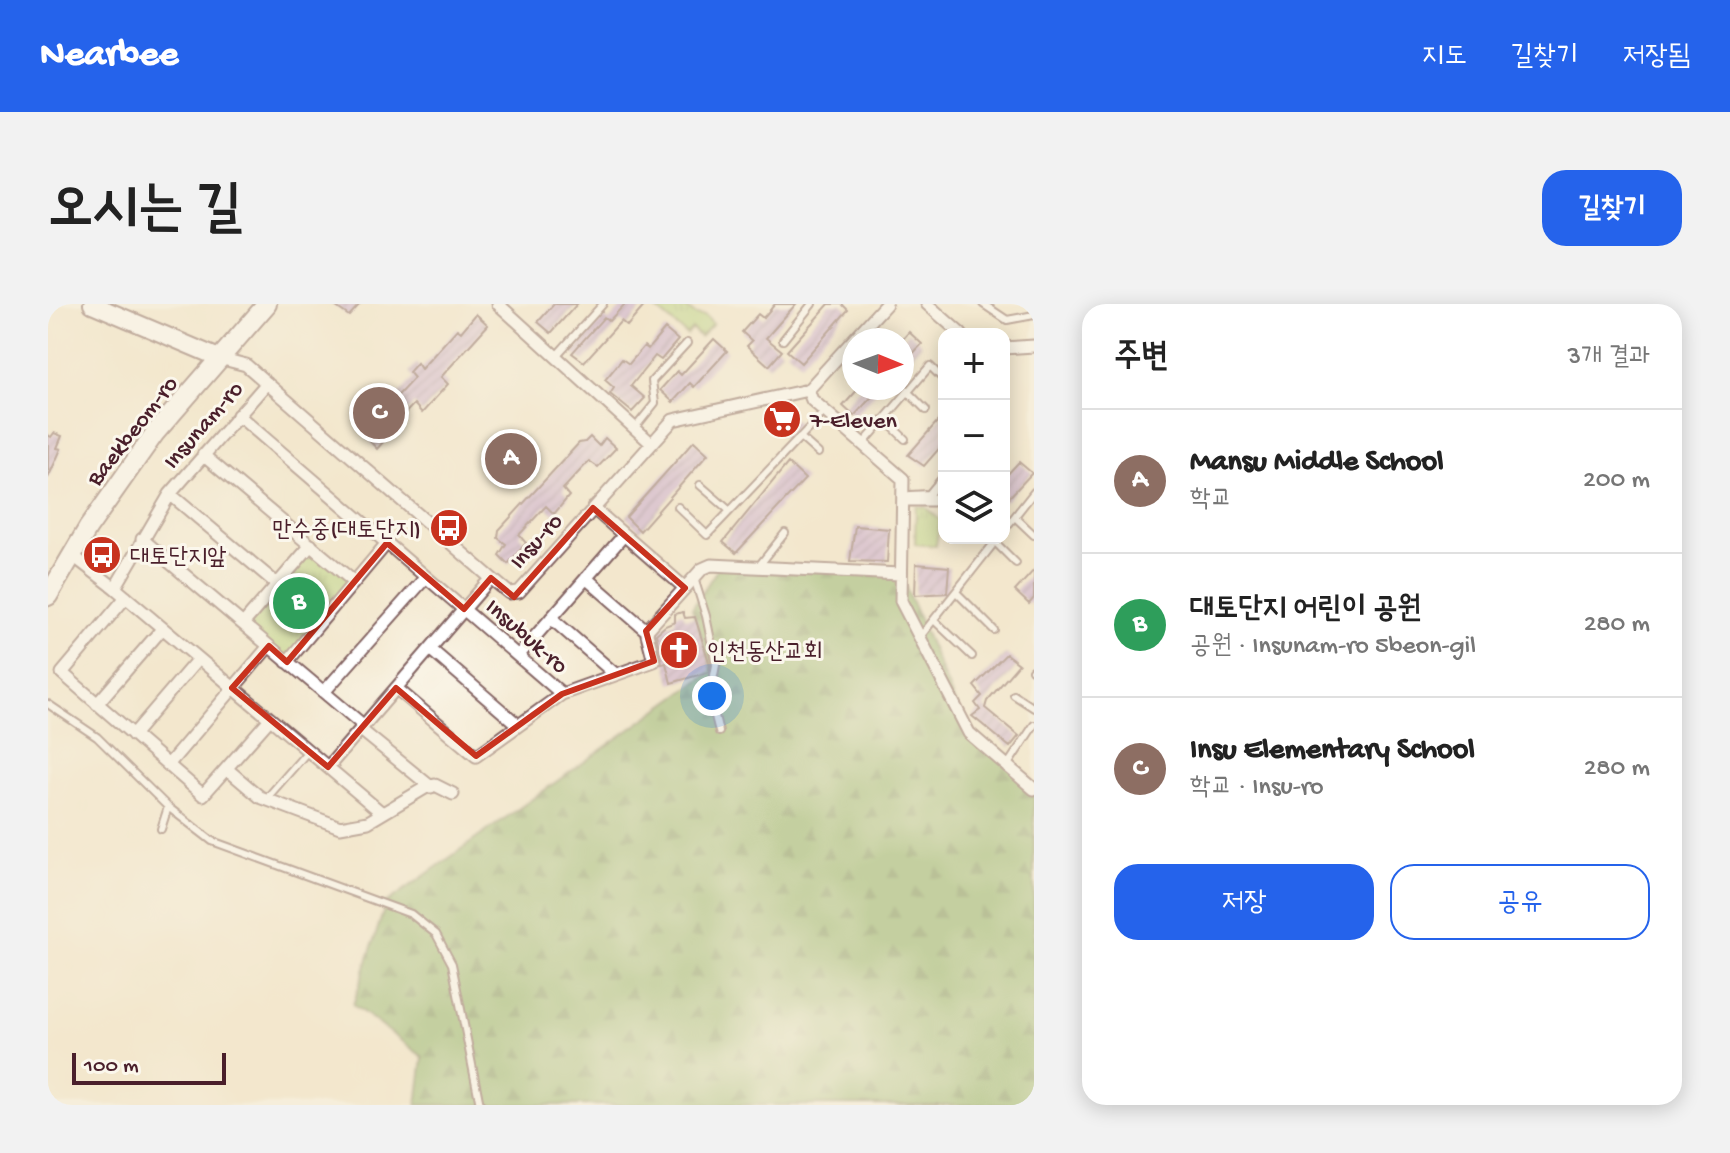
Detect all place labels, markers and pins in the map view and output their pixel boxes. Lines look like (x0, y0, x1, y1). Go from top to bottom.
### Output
pin: C (353, 383, 405, 443)
supermarket icon: 7-Eleven (761, 398, 803, 440)
place label: 7-Eleven (809, 408, 898, 437)
pin: A (485, 429, 537, 489)
bus stop icon: 만수중(대토단지) (428, 507, 470, 549)
place label: 만수중(대토단지) (272, 517, 421, 546)
bus stop icon: 대토단지앞 (81, 534, 123, 576)
place label: 대토단지앞 (130, 544, 227, 573)
pin: B (273, 573, 325, 633)
church icon: 인천동산교회 (658, 629, 700, 671)
place label: 인천동산교회 (707, 639, 823, 668)

